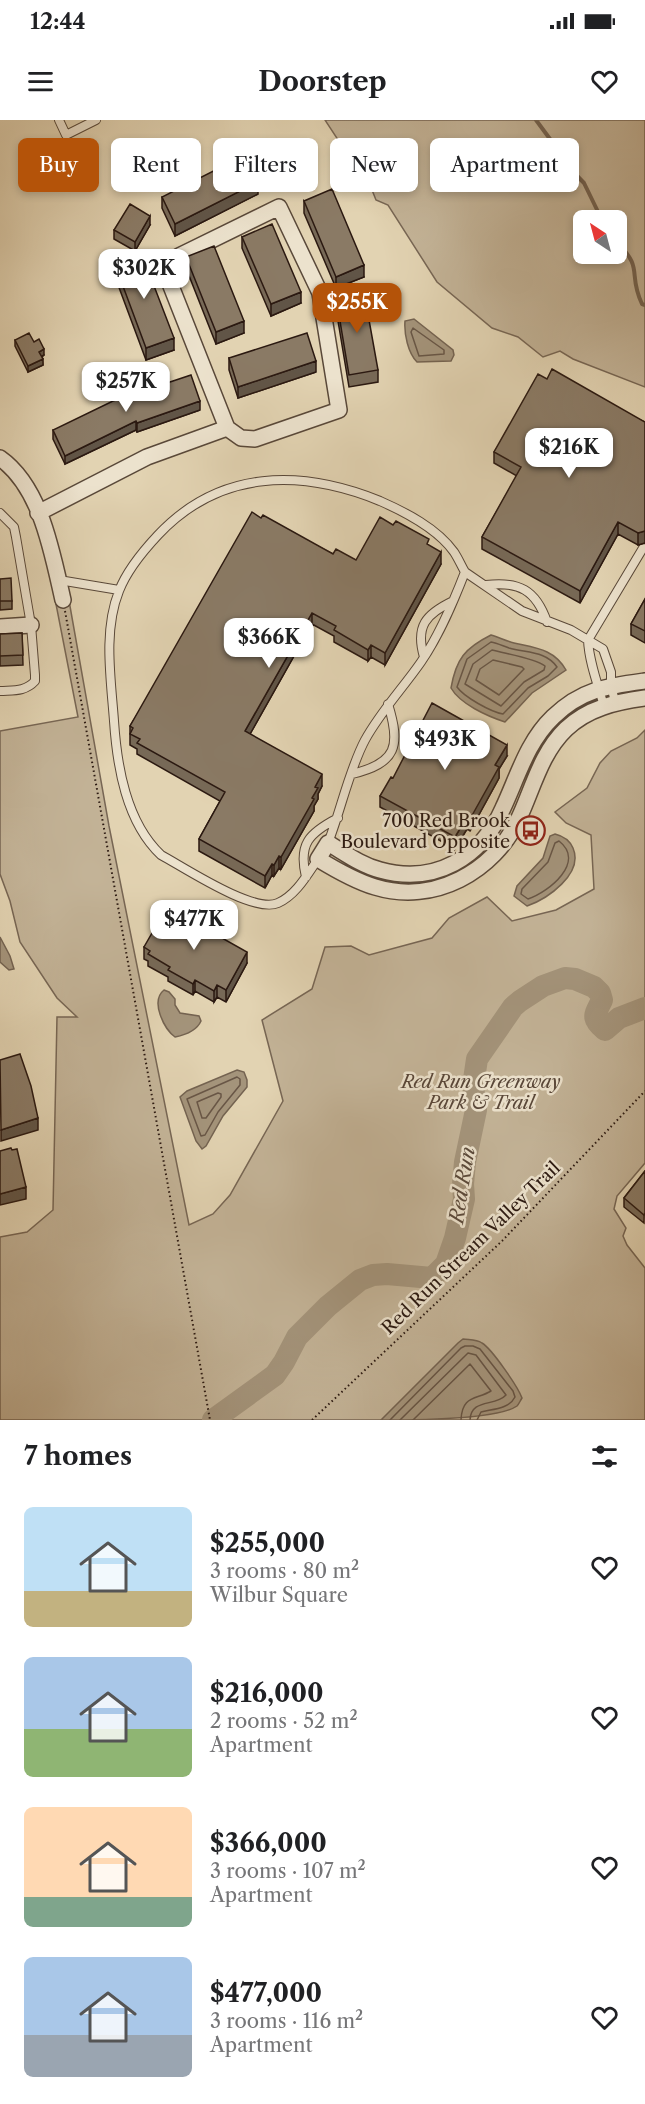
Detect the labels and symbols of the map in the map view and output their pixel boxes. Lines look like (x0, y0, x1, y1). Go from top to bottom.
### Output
north arrow (573, 210, 627, 264)
pin: $302K (102, 249, 186, 300)
pin: $255K (315, 283, 399, 334)
pin: $257K (84, 362, 168, 413)
pin: $216K (527, 428, 611, 479)
pin: $366K (227, 618, 311, 669)
pin: $493K (403, 720, 487, 771)
place label: 700 Red Brook Boulevard Opposite (340, 810, 512, 853)
bus stop icon: 700 Red Brook Boulevard Opposite (515, 815, 547, 847)
pin: $477K (152, 900, 236, 951)
park label: Red Run Greenway Park & Trail (400, 1071, 560, 1114)
water label: Red Run (444, 1145, 480, 1227)
street label: Red Run Stream Valley Trail (377, 1157, 565, 1339)

